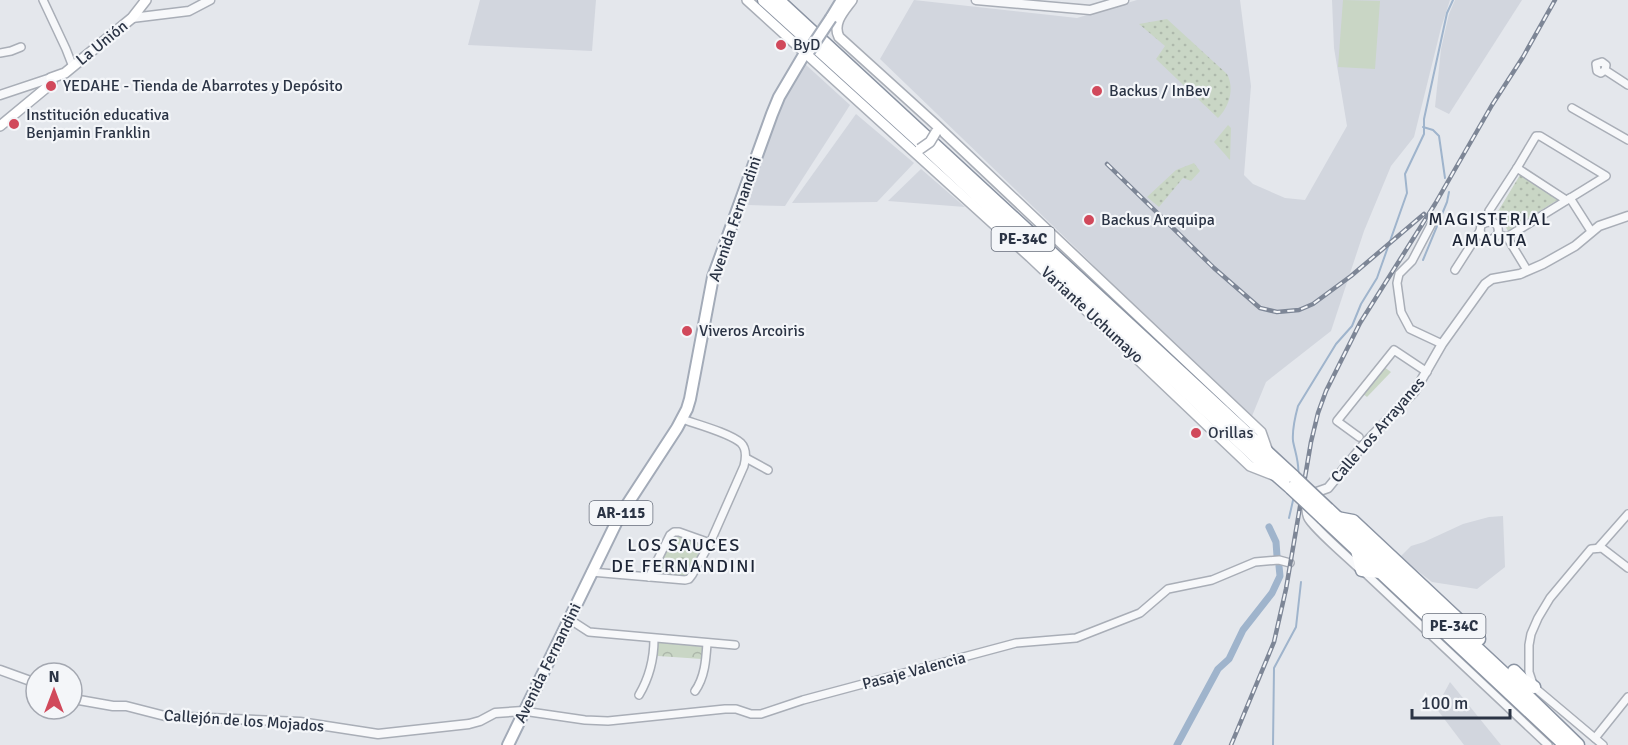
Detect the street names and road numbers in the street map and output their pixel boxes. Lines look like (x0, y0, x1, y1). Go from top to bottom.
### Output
street label: La Unión (72, 16, 132, 70)
street label: Avenida Fernandini (704, 154, 766, 284)
road number: PE-34C (992, 227, 1054, 251)
street label: Variante Uchumayo (1037, 262, 1147, 368)
street label: Calle Los Arrayanes (1327, 373, 1429, 487)
road number: AR-115 (590, 501, 652, 525)
street label: Avenida Fernandini (510, 600, 586, 726)
road number: PE-34C (1422, 614, 1486, 638)
street label: Pasaje Valencia (860, 648, 968, 694)
street label: Callejón de los Mojados (163, 705, 325, 737)

